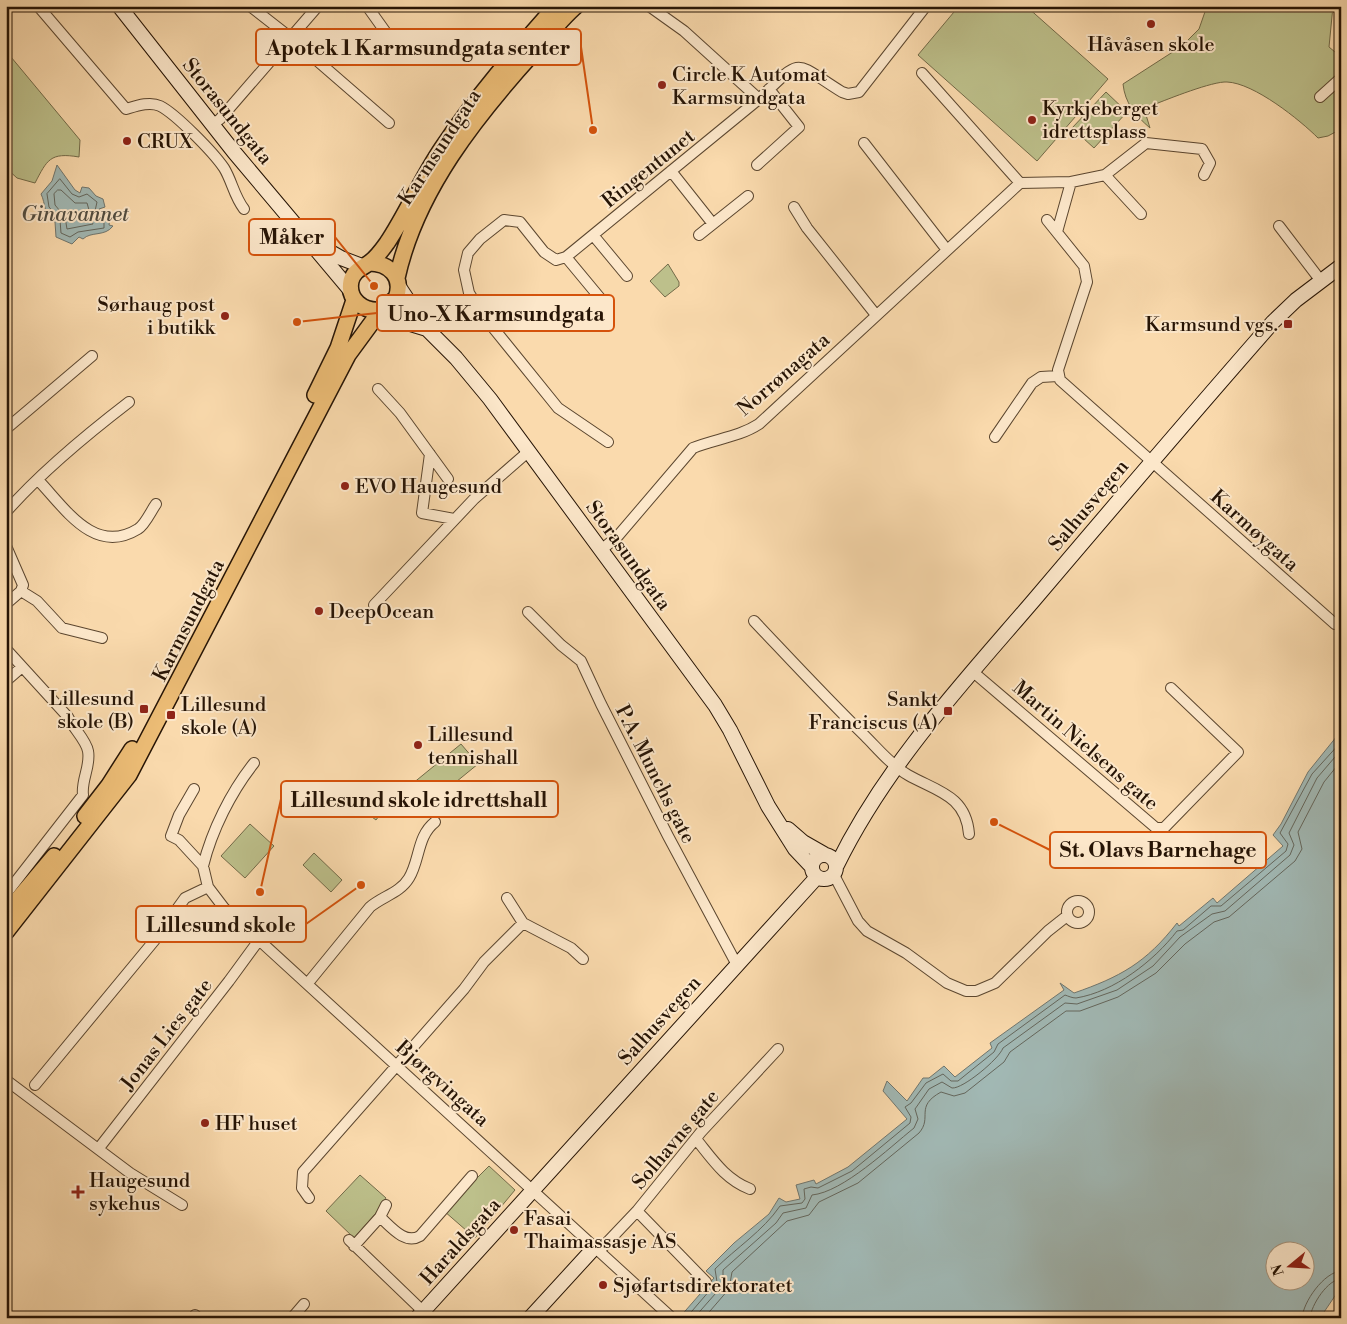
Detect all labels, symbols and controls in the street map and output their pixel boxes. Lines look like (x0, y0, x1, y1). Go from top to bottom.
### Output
marker: Håvåsen skole (1145, 18, 1157, 30)
callout: Apotek 1 Karmsundgata senter (256, 29, 581, 65)
place label: Håvåsen skole (1087, 33, 1215, 58)
text: Apotek 1 Karmsundgata senter (265, 36, 570, 62)
street label: Storasundgata (176, 54, 278, 171)
place label: Circle K Automat Karmsundgata (672, 63, 827, 111)
marker: Circle K Automat Karmsundgata (656, 79, 668, 91)
street label: Karmsundgata (393, 84, 488, 211)
place label: Kyrkjeberget idrettsplass (1042, 97, 1158, 145)
marker: Kyrkjeberget idrettsplass (1026, 114, 1038, 126)
street label: Ringentunet (598, 124, 700, 214)
place label: CRUX (137, 130, 193, 155)
marker: CRUX (121, 135, 133, 147)
water label: Ginavannet (21, 202, 130, 228)
callout: Måker (249, 219, 335, 255)
text: Måker (259, 225, 325, 251)
place label: Sørhaug post i butikk (97, 293, 217, 341)
callout: Uno-X Karmsundgata (377, 295, 614, 331)
text: Uno-X Karmsundgata (387, 302, 605, 328)
marker: Sørhaug post i butikk (219, 310, 231, 322)
place label: Karmsund vgs. (1145, 313, 1278, 338)
marker: Karmsund vgs. (1282, 318, 1294, 330)
street label: Norrønagata (733, 328, 836, 422)
street label: Salhusvegen (1044, 455, 1135, 557)
place label: EVO Haugesund (355, 475, 502, 500)
marker: EVO Haugesund (339, 480, 351, 492)
street label: Karmøygata (1204, 485, 1304, 578)
street label: Storasundgata (580, 496, 677, 616)
street label: Karmsundgata (148, 555, 231, 686)
place label: DeepOcean (329, 600, 434, 625)
marker: DeepOcean (313, 605, 325, 617)
street label: Martin Nielsens gate (1007, 676, 1163, 816)
place label: Lillesund skole (B) (49, 687, 135, 735)
place label: Sankt Franciscus (A) (809, 688, 938, 736)
place label: Lillesund skole (A) (181, 693, 267, 741)
street label: P.A. Munchs gate (609, 701, 700, 848)
marker: Lillesund skole (B) (138, 703, 150, 715)
marker: Sankt Franciscus (A) (942, 705, 954, 717)
marker: Lillesund skole (A) (165, 709, 177, 721)
place label: Lillesund tennishall (428, 723, 518, 771)
marker: Lillesund tennishall (412, 739, 424, 751)
callout: Lillesund skole idrettshall (281, 781, 558, 817)
text: Lillesund skole idrettshall (291, 788, 548, 814)
callout: St. Olavs Barnehage (1050, 832, 1266, 868)
text: St. Olavs Barnehage (1060, 838, 1256, 864)
callout: Lillesund skole (136, 906, 306, 942)
text: Lillesund skole (146, 913, 296, 939)
street label: Salhusvegen (613, 971, 707, 1071)
street label: Jonas Lies gate (115, 974, 219, 1097)
street label: Bjørgvingata (389, 1035, 495, 1133)
street label: Solhavns gate (627, 1085, 725, 1195)
place label: HF huset (215, 1112, 298, 1137)
marker: HF huset (199, 1117, 211, 1129)
place label: Haugesund sykehus (89, 1169, 191, 1217)
marker: Haugesund sykehus (71, 1185, 85, 1199)
street label: Haraldsgata (415, 1193, 507, 1291)
place label: Fasai Thaimassasje AS (524, 1207, 676, 1255)
marker: Fasai Thaimassasje AS (508, 1224, 520, 1236)
north arrow (1264, 1242, 1314, 1292)
text: N (1268, 1262, 1289, 1278)
place label: Sjøfartsdirektoratet (613, 1274, 793, 1299)
marker: Sjøfartsdirektoratet (597, 1279, 609, 1291)

